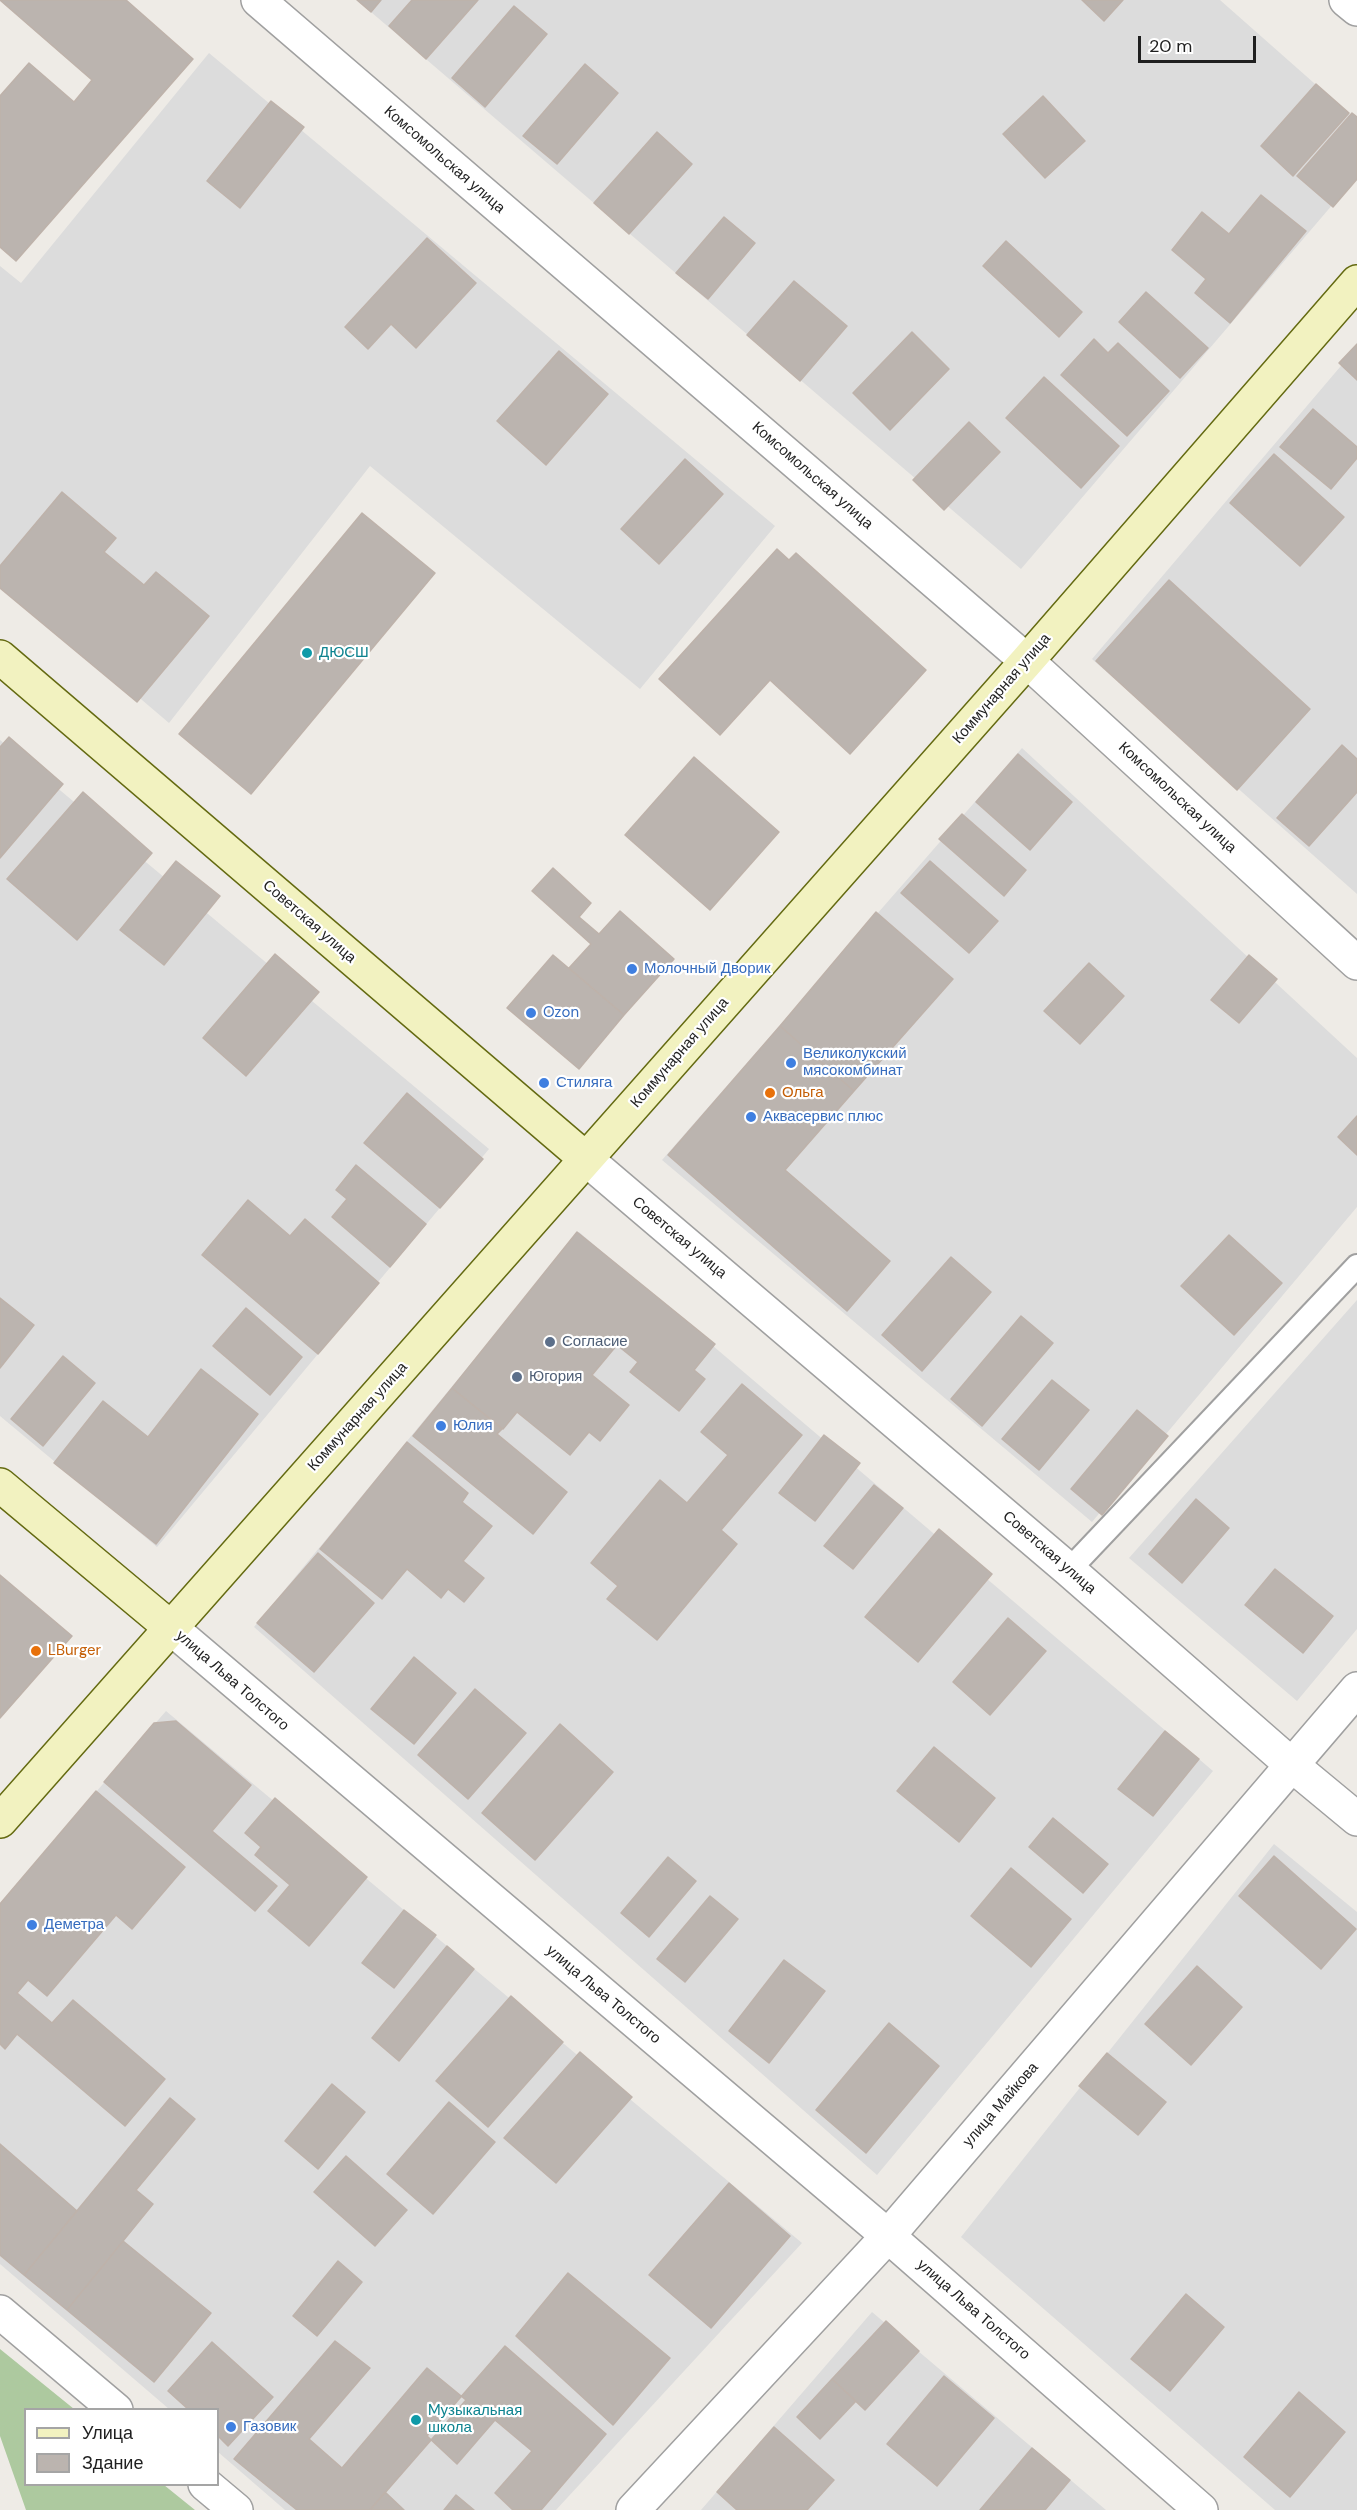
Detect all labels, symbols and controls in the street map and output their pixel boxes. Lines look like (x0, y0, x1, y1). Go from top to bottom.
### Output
scale bar (1141, 24, 1260, 62)
text: 20 m (1149, 34, 1192, 58)
street label: Комсомольская улица (380, 103, 508, 217)
street label: Комсомольская улица (748, 419, 876, 533)
street label: Коммунарная улица (949, 630, 1055, 748)
place label: ДЮСШ (319, 644, 369, 662)
marker: ДЮСШ (300, 646, 314, 660)
street label: Комсомольская улица (1114, 739, 1240, 857)
street label: Советская улица (259, 877, 359, 967)
place label: Молочный Дворик (644, 960, 770, 978)
marker: Молочный Дворик (625, 962, 639, 976)
street label: Коммунарная улица (627, 994, 733, 1112)
place label: Ozon (543, 1004, 579, 1022)
marker: Ozon (524, 1006, 538, 1020)
place label: Великолукский мясокомбинат (803, 1045, 907, 1080)
marker: Великолукский мясокомбинат (784, 1056, 798, 1070)
place label: Стиляга (556, 1074, 612, 1092)
marker: Стиляга (537, 1076, 551, 1090)
place label: Ольга (782, 1084, 824, 1102)
marker: Ольга (763, 1086, 777, 1100)
place label: Аквасервис плюс (763, 1108, 883, 1126)
marker: Аквасервис плюс (744, 1110, 758, 1124)
street label: Советская улица (628, 1193, 730, 1283)
place label: Согласие (562, 1333, 628, 1351)
marker: Согласие (543, 1335, 557, 1349)
street label: Коммунарная улица (304, 1359, 412, 1475)
place label: Югория (529, 1368, 582, 1386)
marker: Югория (510, 1370, 524, 1384)
place label: Юлия (453, 1417, 493, 1435)
marker: Юлия (434, 1419, 448, 1433)
street label: Советская улица (999, 1508, 1099, 1598)
street label: улица Льва Толстого (172, 1627, 292, 1735)
place label: LBurger (48, 1642, 101, 1660)
marker: LBurger (29, 1644, 43, 1658)
place label: Деметра (44, 1916, 104, 1934)
marker: Деметра (25, 1918, 39, 1932)
street label: улица Льва Толстого (542, 1942, 664, 2048)
street label: улица Майкова (959, 2059, 1043, 2151)
street label: улица Льва Толстого (913, 2256, 1033, 2364)
place label: Mузыкальная школа (428, 2402, 522, 2437)
legend (24, 2408, 219, 2486)
marker: Mузыкальная школа (409, 2413, 423, 2427)
place label: Газовик (243, 2418, 296, 2436)
marker: Газовик (224, 2420, 238, 2434)
text: Улица (82, 2421, 133, 2445)
text: Здание (82, 2451, 143, 2475)

